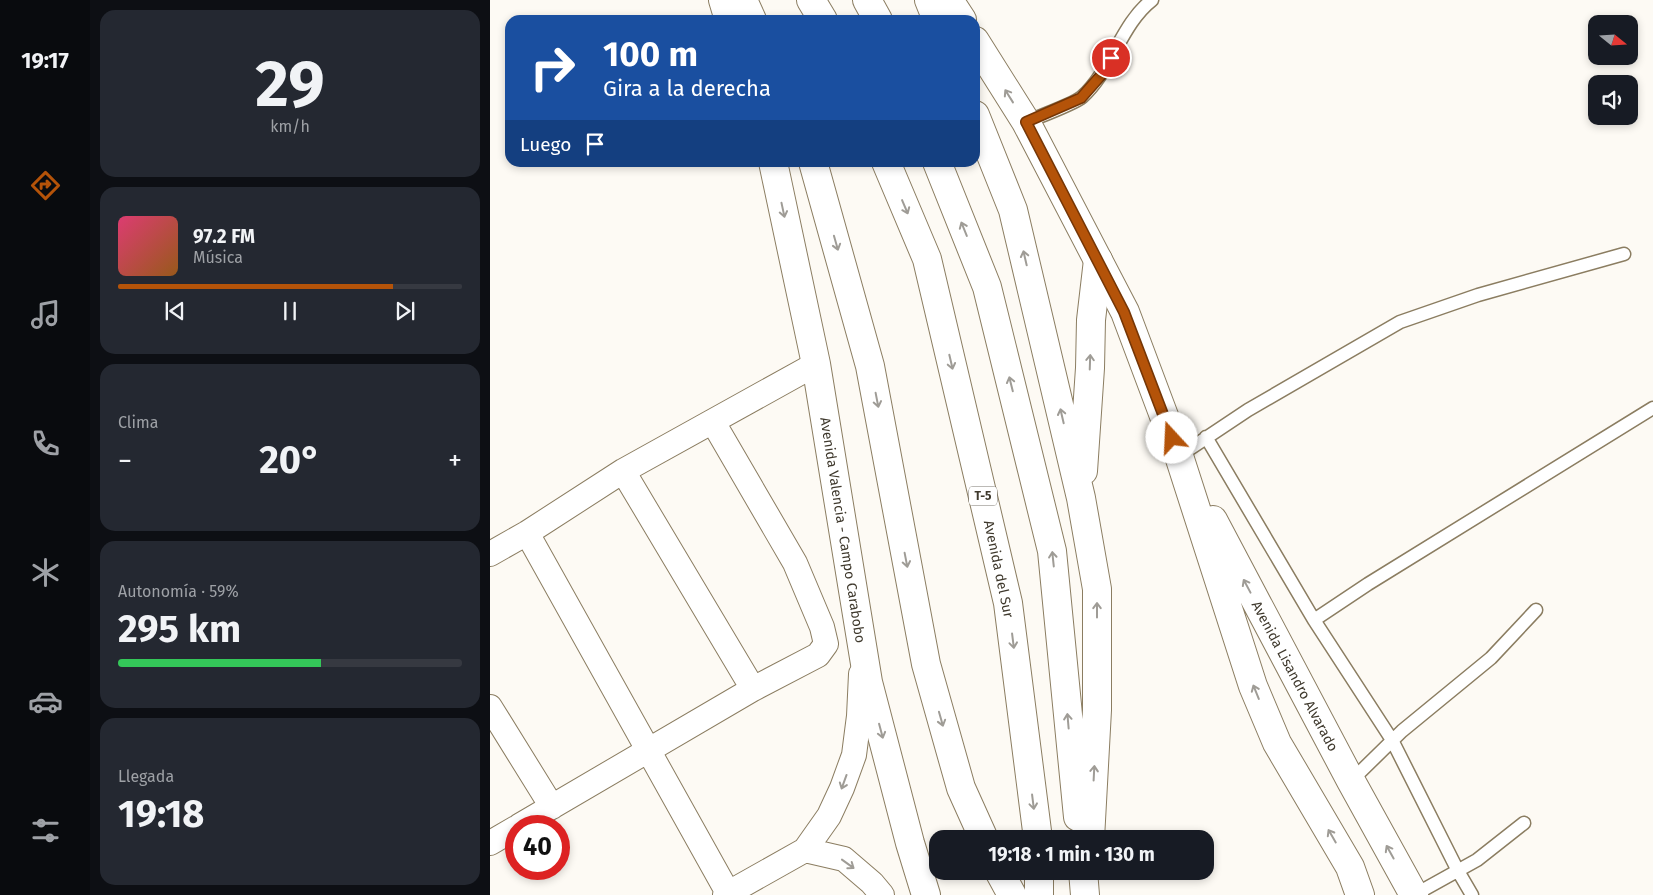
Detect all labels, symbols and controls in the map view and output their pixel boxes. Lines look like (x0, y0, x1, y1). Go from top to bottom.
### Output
north arrow (1588, 15, 1638, 65)
map controls (1588, 15, 1638, 125)
text: 100 m (603, 33, 698, 75)
icon: right (520, 35, 585, 100)
pin (1090, 37, 1132, 79)
icon: arrive (1097, 44, 1125, 72)
text: 29 (255, 45, 325, 123)
text: 19:17 (21, 47, 69, 74)
text: Gira a la derecha (603, 75, 771, 102)
button: sound (1588, 75, 1638, 125)
one-way arrow (1004, 89, 1014, 103)
text: km/h (270, 117, 310, 136)
icon: arrive (581, 130, 609, 158)
text: Luego (520, 133, 571, 156)
icon: directions (28, 168, 63, 203)
one-way arrow (900, 199, 910, 214)
one-way arrow (779, 202, 788, 218)
one-way arrow (959, 222, 968, 237)
text: 97.2 FM (193, 225, 255, 248)
one-way arrow (832, 235, 841, 251)
text: Música (193, 248, 243, 267)
one-way arrow (1020, 251, 1029, 267)
icon: music (28, 297, 63, 332)
icon: previous (161, 297, 189, 325)
icon: pause (276, 297, 304, 325)
icon: next (391, 297, 419, 325)
one-way arrow (947, 354, 956, 370)
one-way arrow (1085, 354, 1095, 370)
one-way arrow (1006, 376, 1015, 392)
one-way arrow (872, 392, 882, 408)
one-way arrow (1057, 409, 1066, 425)
position arrow (1145, 411, 1197, 463)
text: Clima (118, 413, 158, 432)
street label: Avenida Valencia - Campo Carabobo (816, 416, 869, 644)
icon: phone (28, 426, 63, 461)
text: 20° (259, 437, 321, 483)
text: − (118, 444, 132, 477)
text: + (448, 444, 462, 477)
road number: T-5 (969, 486, 997, 506)
street label: Avenida del Sur (980, 519, 1017, 620)
one-way arrow (1048, 551, 1058, 567)
one-way arrow (902, 552, 912, 568)
icon: climate (28, 555, 63, 590)
one-way arrow (1242, 579, 1252, 593)
text: Autonomía · 59% (118, 582, 239, 601)
street label: Avenida Lisandro Alvarado (1248, 598, 1342, 754)
one-way arrow (1092, 602, 1102, 618)
text: 295 km (118, 606, 241, 652)
one-way arrow (1008, 632, 1018, 648)
icon: car (28, 684, 63, 719)
one-way arrow (1250, 685, 1260, 700)
one-way arrow (937, 710, 947, 726)
one-way arrow (1063, 713, 1073, 729)
one-way arrow (876, 722, 886, 738)
one-way arrow (1089, 765, 1098, 781)
text: Llegada (118, 767, 174, 786)
one-way arrow (839, 773, 848, 789)
text: 19:18 (118, 791, 204, 837)
one-way arrow (1028, 793, 1038, 809)
icon: filters (28, 813, 63, 848)
speed limit sign: 40 (505, 815, 570, 880)
one-way arrow (1326, 829, 1336, 843)
text: 19:18 · 1 min · 130 m (988, 843, 1155, 866)
one-way arrow (1385, 845, 1395, 860)
one-way arrow (841, 859, 855, 869)

